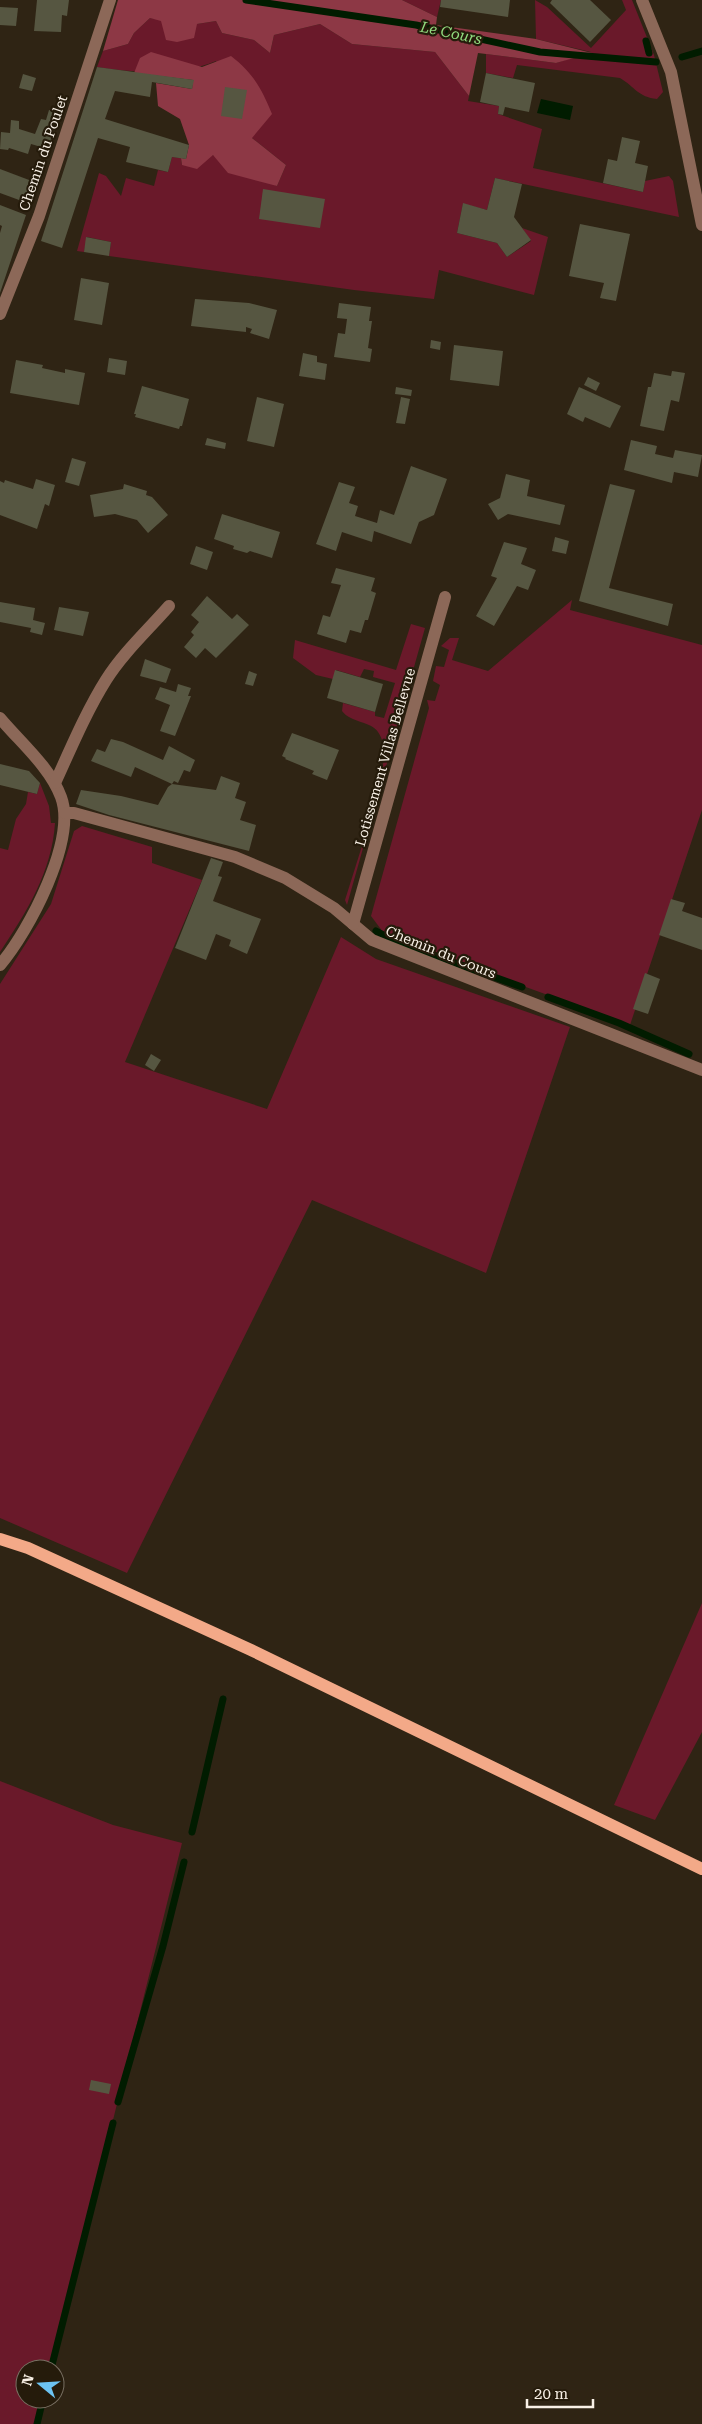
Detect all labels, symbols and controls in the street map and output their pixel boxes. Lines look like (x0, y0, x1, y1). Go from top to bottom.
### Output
water label: Le Cours (418, 17, 483, 48)
street label: Chemin du Poulet (16, 93, 70, 213)
street label: Lotissement Villas Bellevue (352, 666, 418, 848)
street label: Chemin du Cours (383, 923, 499, 982)
north arrow (15, 2359, 65, 2409)
text: N (18, 2372, 37, 2388)
scale bar (527, 2376, 593, 2408)
text: 20 m (534, 2385, 569, 2403)

